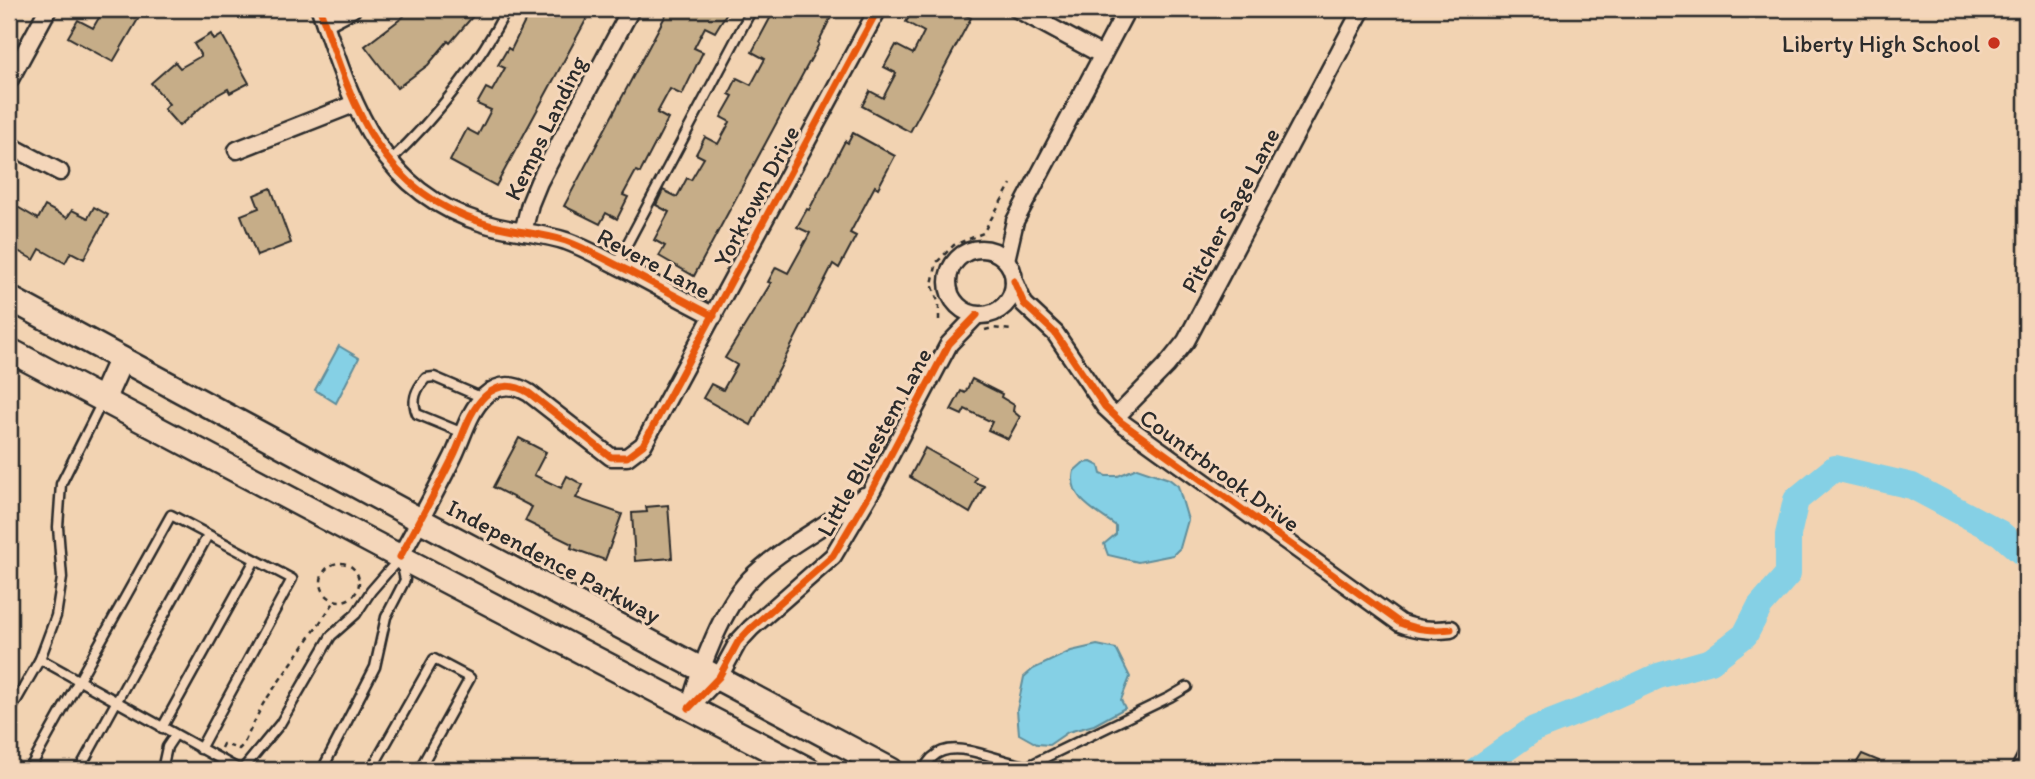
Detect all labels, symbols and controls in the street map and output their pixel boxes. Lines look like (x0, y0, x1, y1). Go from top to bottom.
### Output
place label: Liberty High School (1782, 29, 1980, 58)
marker: Liberty High School (1986, 35, 2002, 51)
street label: Kemps Landing (498, 50, 593, 205)
street label: Yorktown Drive (707, 120, 805, 272)
street label: Pitcher Sage Lane (1174, 122, 1286, 298)
street label: Revere Lane (592, 221, 716, 305)
street label: Little Bluestem Lane (810, 343, 938, 541)
street label: Countrbrook Drive (1134, 402, 1306, 538)
street label: Independence Parkway (442, 492, 666, 630)

